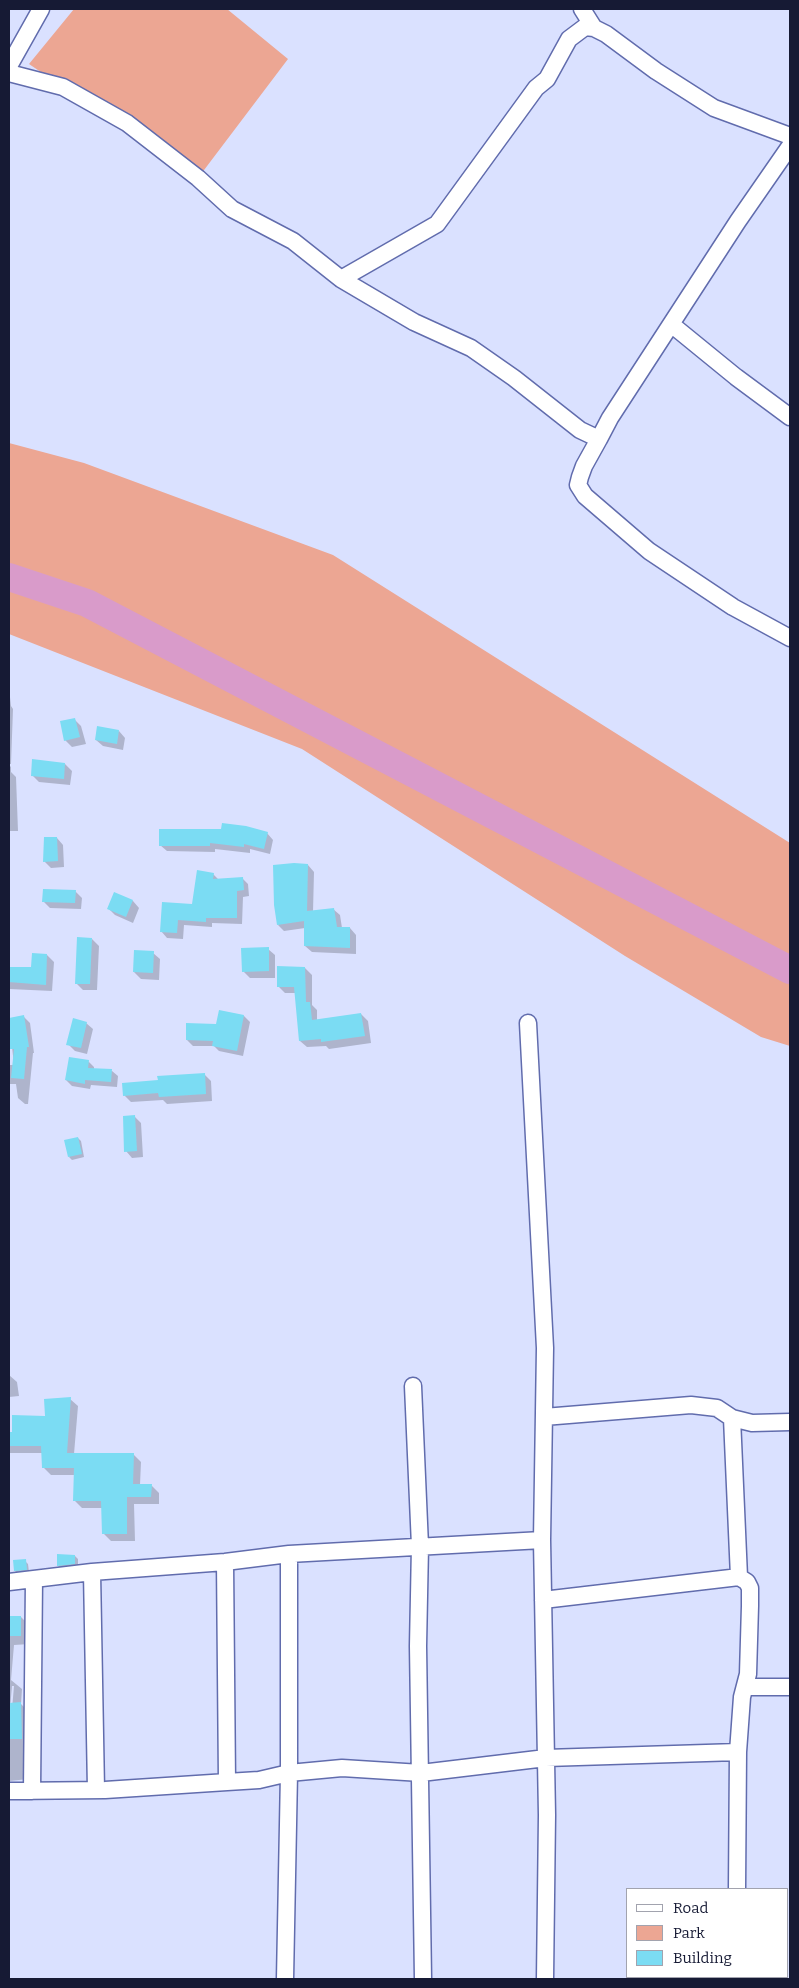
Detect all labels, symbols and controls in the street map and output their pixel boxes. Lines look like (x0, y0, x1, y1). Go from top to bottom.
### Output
legend (626, 1888, 789, 1978)
text: Road (673, 1899, 708, 1917)
text: Park (673, 1924, 705, 1942)
text: Building (673, 1949, 732, 1967)

